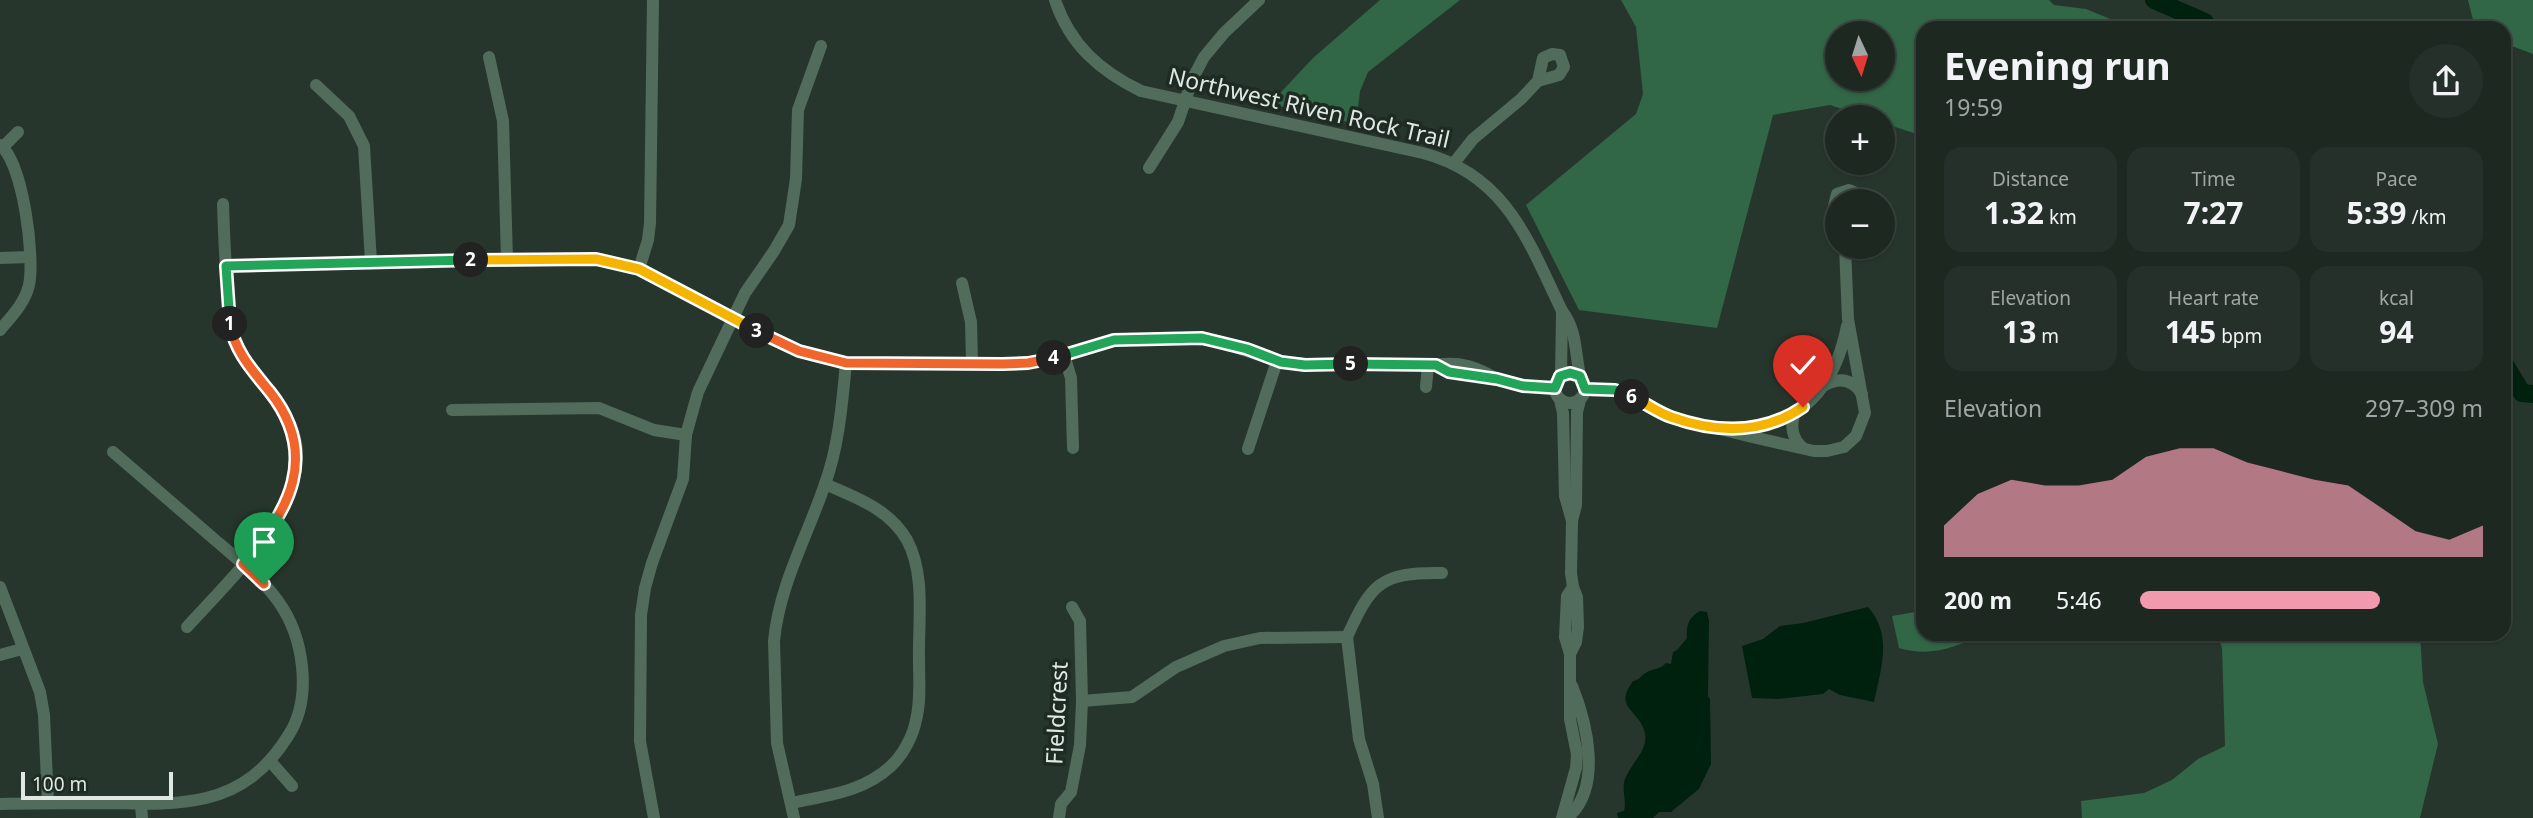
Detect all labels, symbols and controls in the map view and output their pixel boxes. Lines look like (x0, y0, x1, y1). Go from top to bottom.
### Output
north arrow (1825, 21, 1895, 91)
map controls (1825, 21, 1895, 259)
text: Evening run (1944, 39, 2171, 91)
button: share (2409, 44, 2483, 118)
street label: Northwest Riven Rock Trail (1165, 59, 1453, 155)
text: 19:59 (1944, 91, 2003, 123)
button: + (1825, 105, 1895, 175)
text: Distance (1992, 166, 2069, 192)
text: Time (2192, 166, 2235, 192)
text: Pace (2376, 166, 2418, 192)
button: − (1825, 189, 1895, 259)
text: 1.32 (1984, 192, 2044, 233)
text: 7:27 (2184, 192, 2243, 233)
text: 5:39 (2347, 192, 2407, 233)
text: km (2044, 204, 2077, 230)
text: /km (2407, 204, 2446, 230)
pin: 2 (454, 243, 489, 278)
text: 2 (465, 246, 476, 272)
text: Elevation (1990, 285, 2071, 311)
text: Heart rate (2168, 285, 2259, 311)
text: kcal (2379, 285, 2414, 311)
pin: 1 (212, 306, 247, 342)
text: 1 (224, 310, 235, 336)
text: 13 (2002, 311, 2036, 352)
text: 145 (2165, 311, 2216, 352)
text: 94 (2379, 311, 2414, 352)
pin: 3 (740, 314, 774, 348)
text: 3 (751, 317, 762, 343)
text: m (2036, 323, 2059, 349)
text: bpm (2216, 323, 2262, 349)
pin (1773, 335, 1833, 407)
pin: 4 (1036, 340, 1072, 376)
text: 4 (1048, 344, 1059, 370)
pin: 5 (1334, 346, 1368, 382)
icon: check (1784, 346, 1822, 384)
text: 5 (1345, 350, 1356, 376)
pin: 6 (1614, 380, 1650, 414)
text: 6 (1626, 383, 1637, 409)
text: Elevation (1944, 392, 2042, 424)
text: 297–309 m (2365, 392, 2483, 424)
pin (234, 512, 294, 584)
icon: arrive (245, 523, 283, 561)
text: 200 m (1944, 584, 2012, 616)
text: 5:46 (2056, 584, 2102, 616)
street label: Fieldcrest (1037, 661, 1075, 765)
scale bar (21, 769, 173, 801)
text: 100 m (32, 771, 87, 797)

